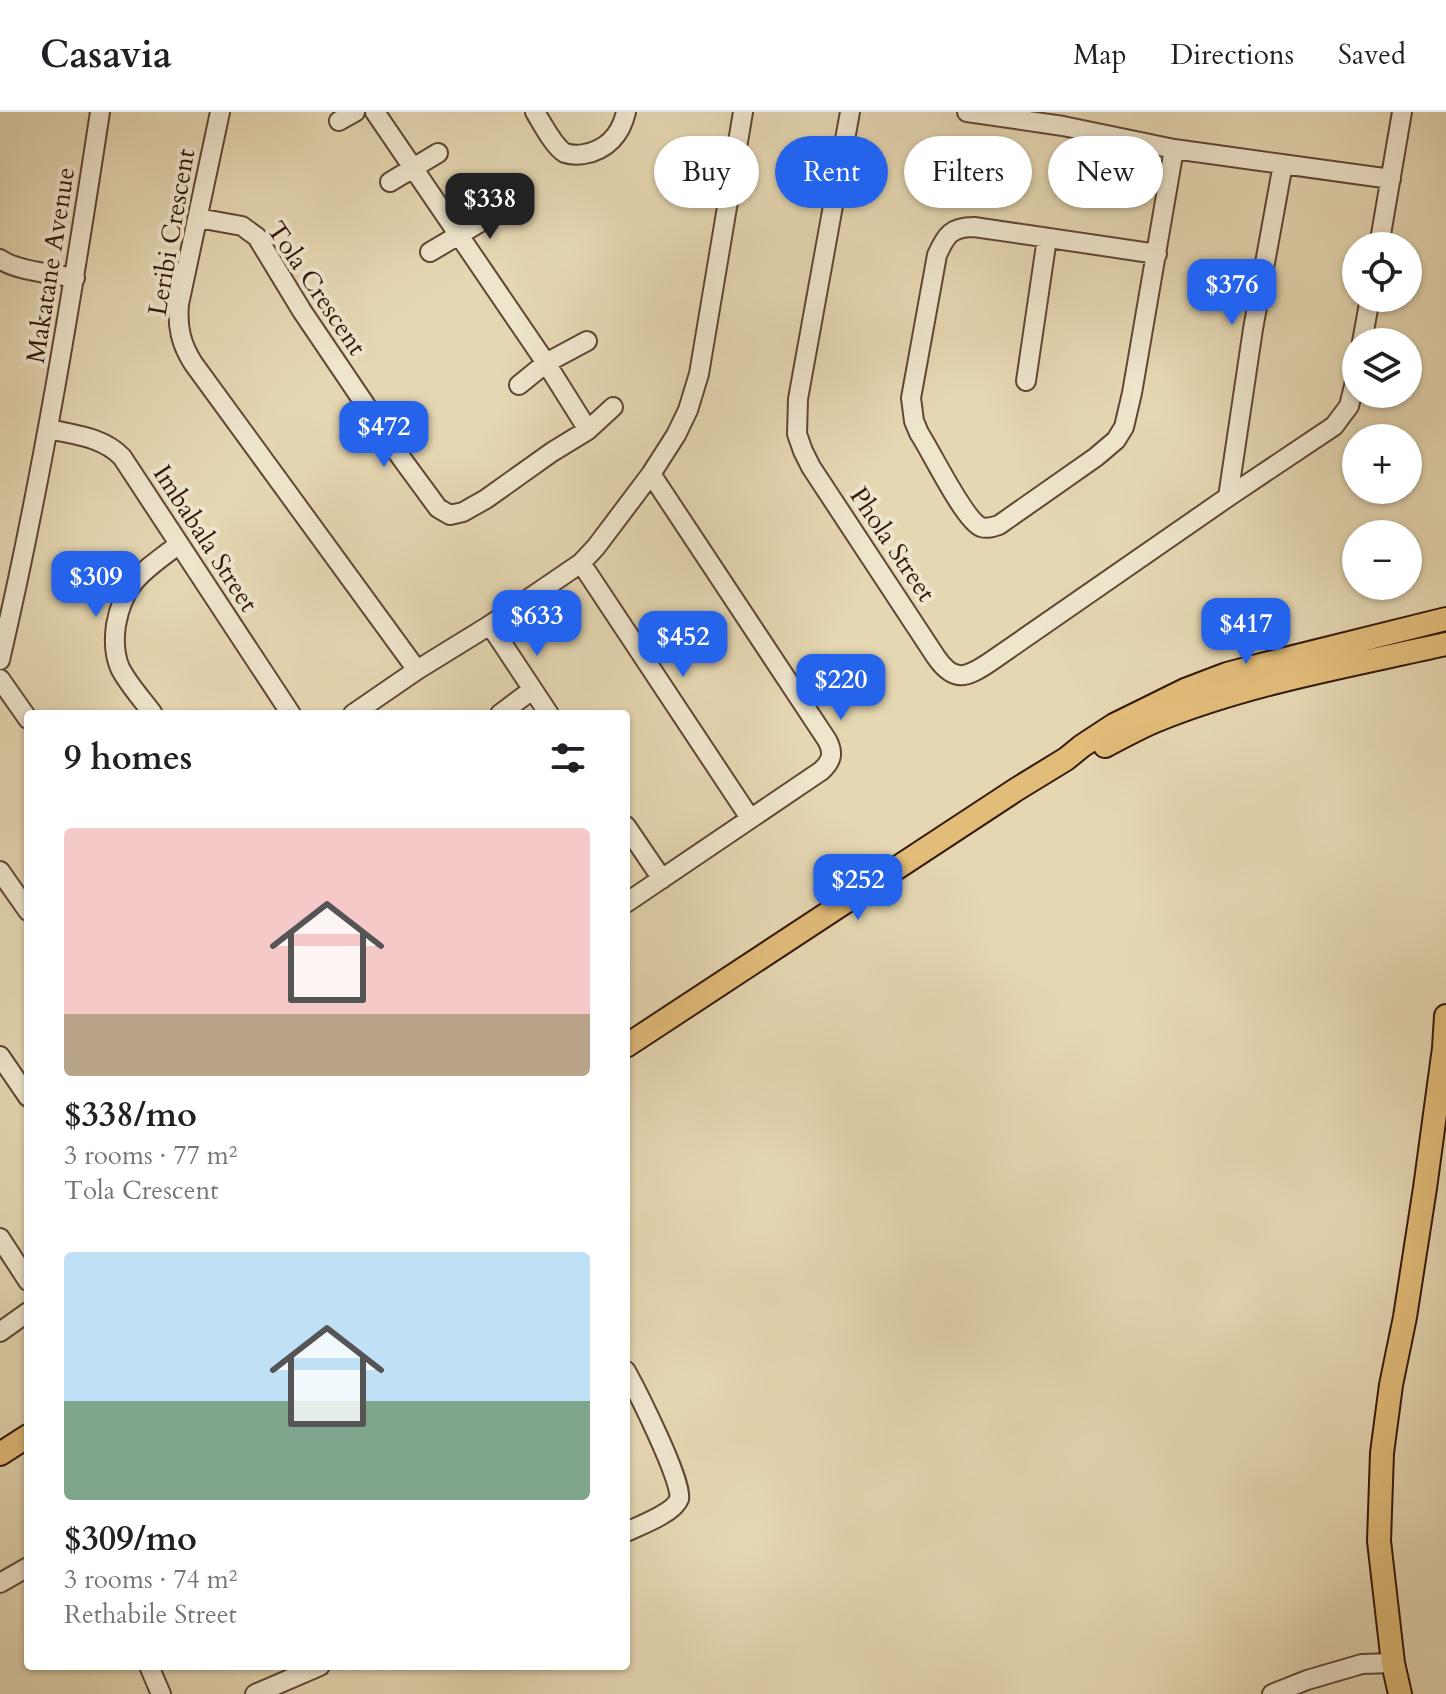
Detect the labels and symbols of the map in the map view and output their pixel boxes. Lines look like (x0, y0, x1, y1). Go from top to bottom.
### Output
street label: Leribi Crescent (140, 146, 203, 318)
street label: Makatane Avenue (18, 164, 83, 366)
pin: $338 (443, 173, 537, 241)
street label: Tola Crescent (259, 214, 374, 362)
pin: $376 (1185, 259, 1279, 327)
pin: $472 (337, 401, 431, 469)
street label: Imbabala Street (145, 458, 266, 619)
street label: Phola Street (841, 480, 944, 608)
pin: $309 (49, 551, 143, 619)
pin: $633 (490, 590, 584, 658)
pin: $417 (1199, 598, 1293, 666)
pin: $452 (636, 611, 730, 679)
pin: $220 (794, 654, 888, 722)
pin: $252 (811, 854, 905, 922)

